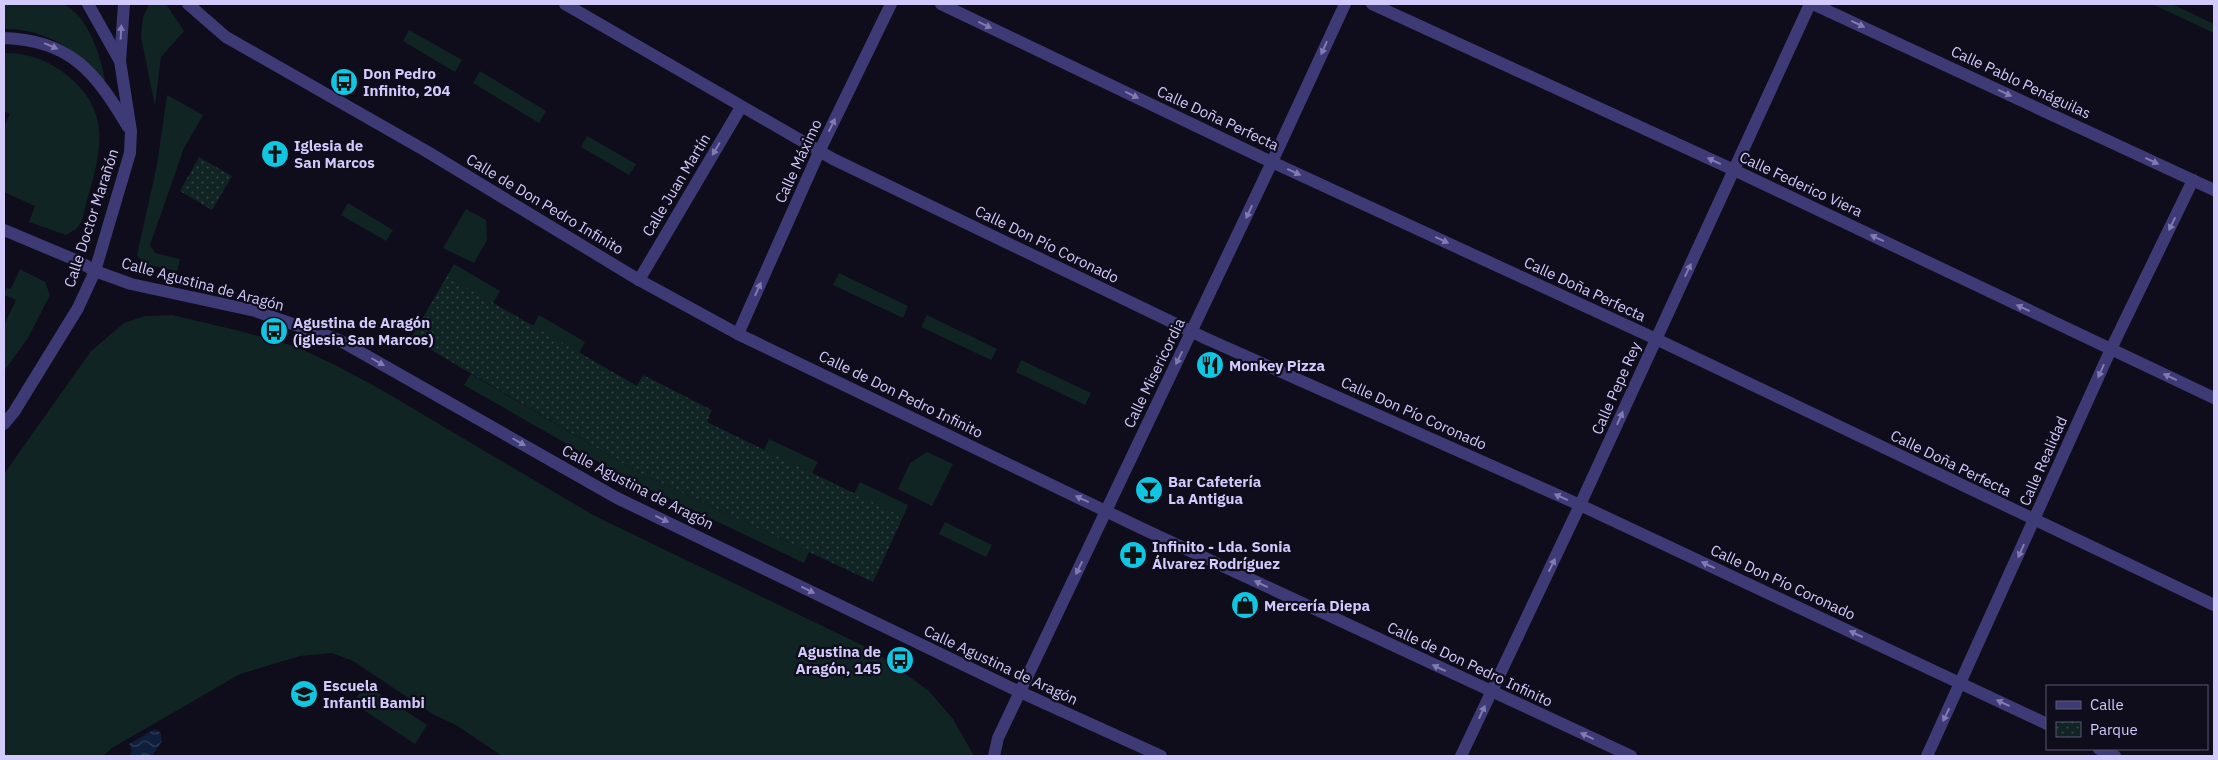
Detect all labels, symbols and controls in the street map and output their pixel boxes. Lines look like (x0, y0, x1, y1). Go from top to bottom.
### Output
one-way arrow (978, 21, 992, 29)
one-way arrow (1851, 21, 1865, 29)
one-way arrow (118, 24, 126, 40)
one-way arrow (1320, 41, 1328, 55)
street label: Calle Pablo Penáguilas (1948, 41, 2094, 123)
one-way arrow (44, 43, 58, 51)
place label: Don Pedro Infinito, 204 (363, 64, 450, 100)
bus stop icon: Don Pedro Infinito, 204 (329, 67, 359, 97)
street label: Calle Doña Perfecta (1154, 81, 1282, 155)
one-way arrow (1998, 89, 2012, 97)
one-way arrow (1125, 91, 1139, 99)
street label: Calle Máximo (770, 116, 826, 206)
one-way arrow (828, 118, 836, 133)
street label: Calle Juan Martín (638, 130, 714, 240)
place label: Iglesia de San Marcos (294, 136, 375, 172)
church icon: Iglesia de San Marcos (260, 139, 290, 169)
one-way arrow (712, 143, 721, 156)
street label: Calle Doctor Marañón (60, 146, 122, 290)
street label: Calle Federico Viera (1736, 147, 1866, 221)
street label: Calle de Don Pedro Infinito (463, 149, 627, 259)
one-way arrow (1707, 157, 1721, 165)
one-way arrow (2145, 158, 2159, 166)
one-way arrow (1287, 169, 1301, 177)
street label: Calle Don Pío Coronado (972, 201, 1122, 287)
one-way arrow (1245, 204, 1253, 219)
one-way arrow (2168, 217, 2176, 231)
one-way arrow (1869, 234, 1884, 242)
one-way arrow (1435, 237, 1449, 245)
street label: Calle Doña Perfecta (1521, 252, 1649, 326)
street label: Calle Agustina de Aragón (120, 253, 286, 315)
one-way arrow (1684, 263, 1692, 277)
one-way arrow (754, 282, 762, 296)
one-way arrow (2016, 304, 2030, 312)
place label: Agustina de Aragón (iglesia San Marcos) (293, 313, 434, 349)
street label: Calle Misericordia (1119, 315, 1189, 431)
bus stop icon: Agustina de Aragón (iglesia San Marcos) (259, 316, 289, 346)
street label: Calle Pepe Rey (1587, 338, 1645, 437)
street label: Calle de Don Pedro Infinito (816, 346, 986, 442)
restaurant icon: Monkey Pizza (1195, 350, 1225, 380)
one-way arrow (1175, 351, 1183, 365)
place label: Monkey Pizza (1229, 356, 1325, 375)
one-way arrow (370, 358, 385, 366)
one-way arrow (2097, 364, 2105, 378)
street label: Calle Don Pío Coronado (1338, 372, 1490, 454)
one-way arrow (2163, 373, 2177, 381)
one-way arrow (1616, 411, 1624, 425)
street label: Calle Realidad (2015, 413, 2071, 509)
street label: Calle Doña Perfecta (1887, 425, 2015, 501)
one-way arrow (512, 438, 527, 446)
street label: Calle Agustina de Aragón (559, 440, 717, 534)
place label: Bar Cafetería La Antigua (1168, 472, 1262, 508)
bar icon: Bar Cafetería La Antigua (1134, 475, 1164, 505)
one-way arrow (1554, 492, 1568, 500)
one-way arrow (1075, 495, 1089, 503)
one-way arrow (655, 516, 669, 524)
place label: Infinito - Lda. Sonia Álvarez Rodríguez (1152, 537, 1291, 573)
pharmacy icon: Infinito - Lda. Sonia Álvarez Rodríguez (1118, 540, 1148, 570)
street label: Calle Don Pío Coronado (1708, 540, 1858, 624)
one-way arrow (2016, 544, 2024, 558)
one-way arrow (1548, 558, 1556, 572)
one-way arrow (1075, 561, 1083, 575)
one-way arrow (1701, 561, 1715, 569)
one-way arrow (1253, 580, 1268, 588)
one-way arrow (801, 586, 815, 594)
shop icon: Mercería Diepa (1230, 590, 1260, 620)
place label: Mercería Diepa (1264, 596, 1371, 615)
street label: Calle de Don Pedro Infinito (1384, 617, 1556, 711)
street label: Calle Agustina de Aragón (921, 621, 1081, 709)
one-way arrow (1849, 630, 1863, 638)
place label: Agustina de Aragón, 145 (796, 642, 881, 678)
bus stop icon: Agustina de Aragón, 145 (885, 645, 915, 675)
one-way arrow (1432, 663, 1447, 672)
place label: Escuela Infantil Bambi (323, 676, 425, 712)
school or university icon: Escuela Infantil Bambi (289, 679, 319, 709)
legend (2046, 685, 2208, 750)
text: Calle (2090, 695, 2124, 714)
one-way arrow (1996, 699, 2010, 707)
one-way arrow (1478, 705, 1486, 719)
one-way arrow (1942, 708, 1950, 722)
text: Parque (2090, 720, 2138, 739)
one-way arrow (1580, 731, 1594, 739)

